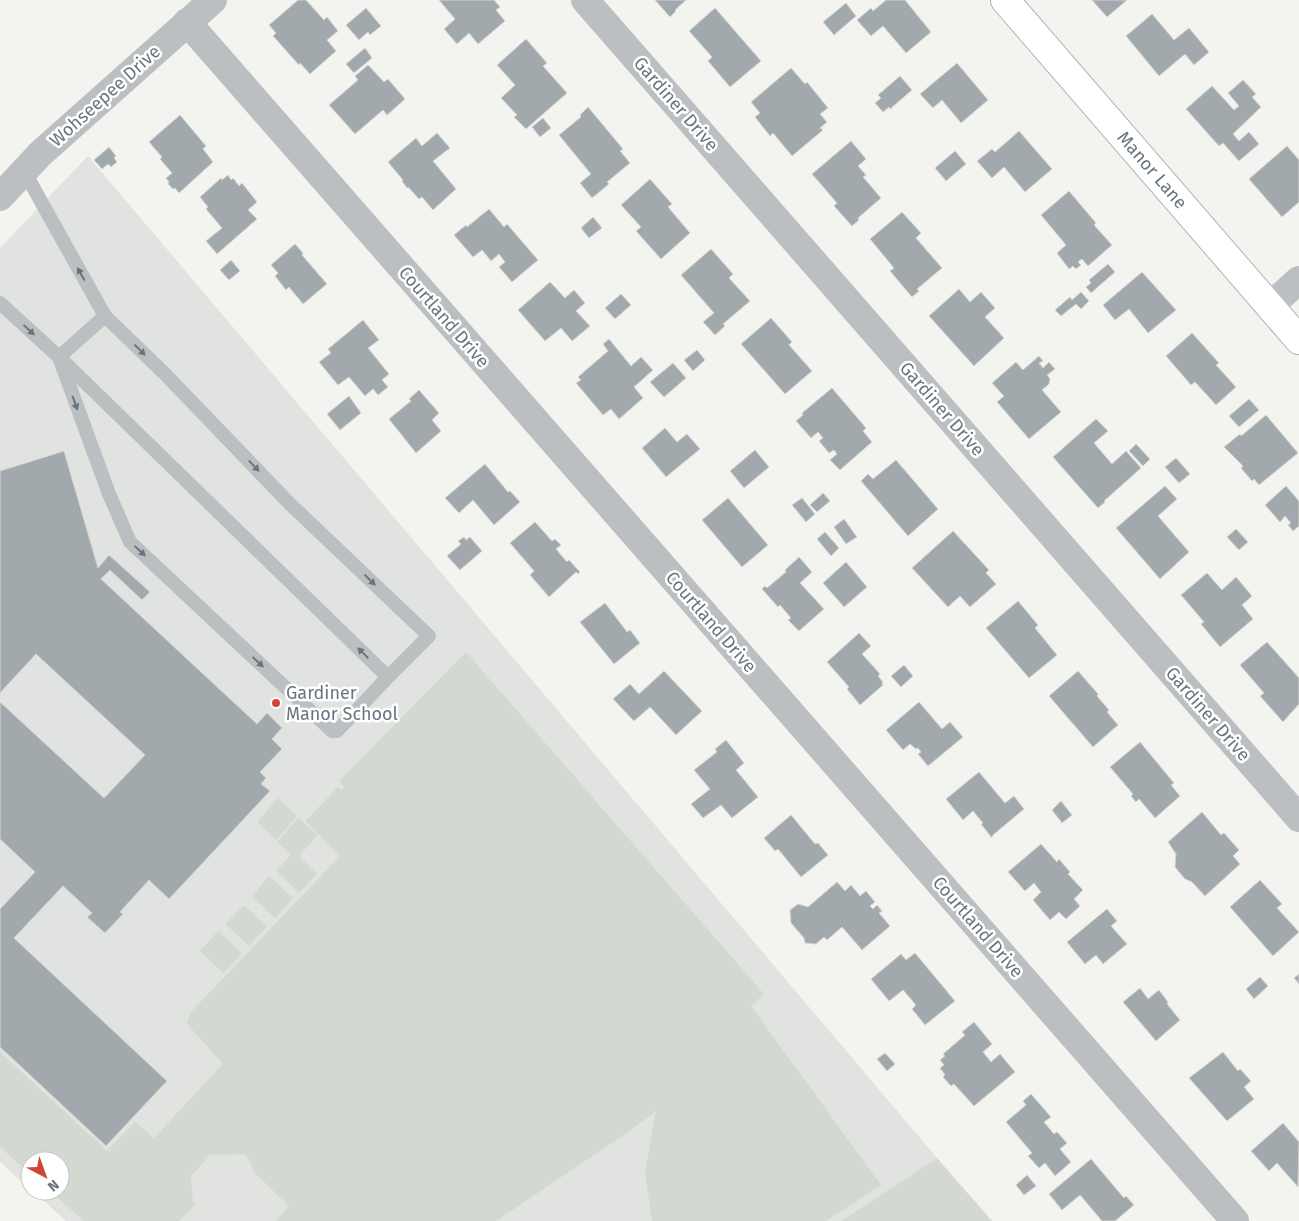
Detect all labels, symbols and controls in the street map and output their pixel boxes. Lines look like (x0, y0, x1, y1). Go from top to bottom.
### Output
street label: Wohseepee Drive (45, 41, 165, 151)
street label: Gardiner Drive (629, 52, 723, 156)
street label: Manor Lane (1113, 127, 1192, 214)
street label: Courtland Drive (394, 262, 494, 372)
one-way arrow (77, 266, 85, 281)
one-way arrow (23, 324, 35, 336)
one-way arrow (134, 344, 146, 356)
street label: Gardiner Drive (895, 357, 989, 461)
one-way arrow (72, 396, 80, 410)
one-way arrow (248, 460, 260, 472)
one-way arrow (133, 545, 145, 557)
street label: Courtland Drive (661, 567, 761, 677)
one-way arrow (363, 574, 375, 586)
one-way arrow (357, 647, 369, 659)
one-way arrow (252, 656, 264, 668)
street label: Gardiner Drive (1161, 662, 1255, 766)
place label: Gardiner Manor School (286, 682, 398, 725)
marker: Gardiner Manor School (270, 697, 282, 709)
street label: Courtland Drive (928, 872, 1028, 982)
north arrow (20, 1151, 70, 1201)
text: N (44, 1176, 62, 1195)

